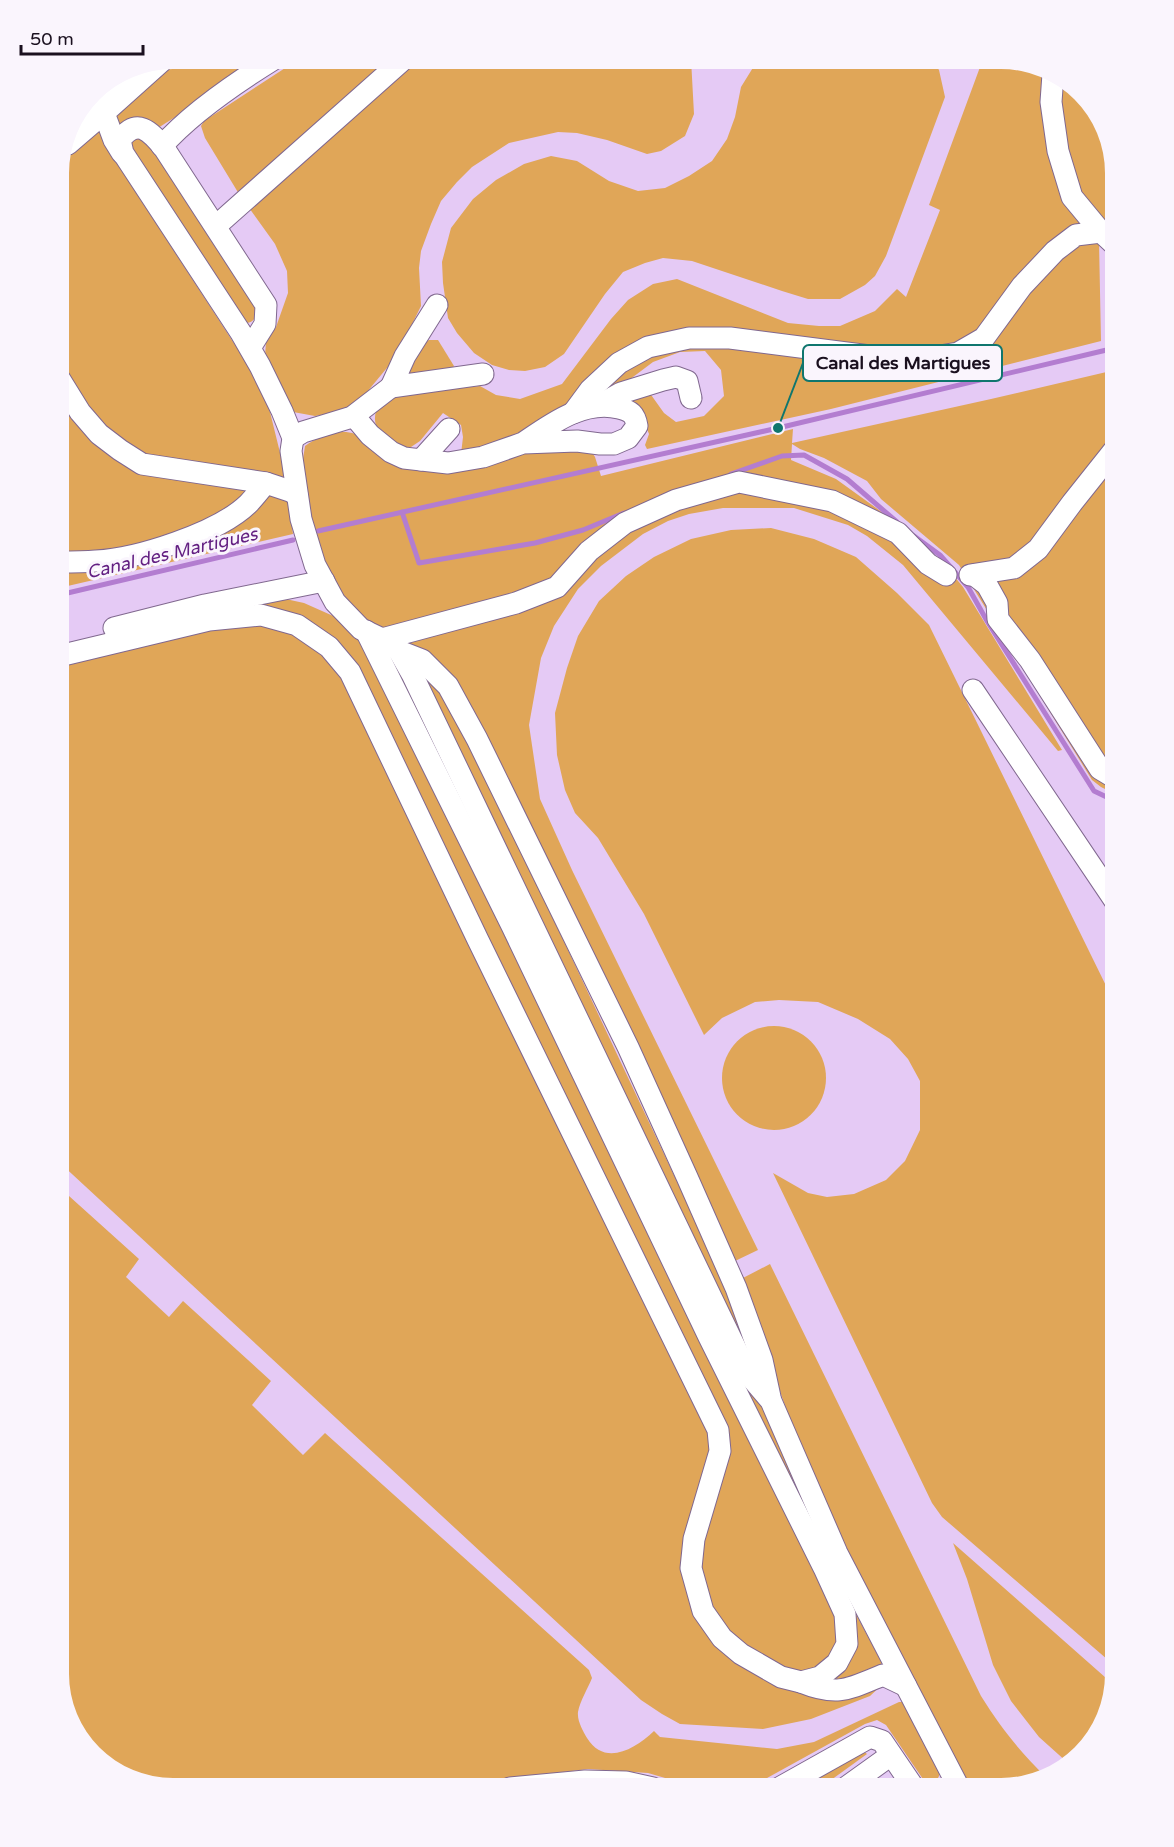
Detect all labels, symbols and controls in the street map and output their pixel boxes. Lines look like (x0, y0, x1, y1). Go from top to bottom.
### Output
scale bar (21, 18, 142, 56)
text: 50 m (30, 28, 74, 50)
callout: Canal des Martigues (803, 345, 1002, 381)
text: Canal des Martigues (816, 352, 991, 374)
water label: Canal des Martigues (84, 522, 261, 583)

